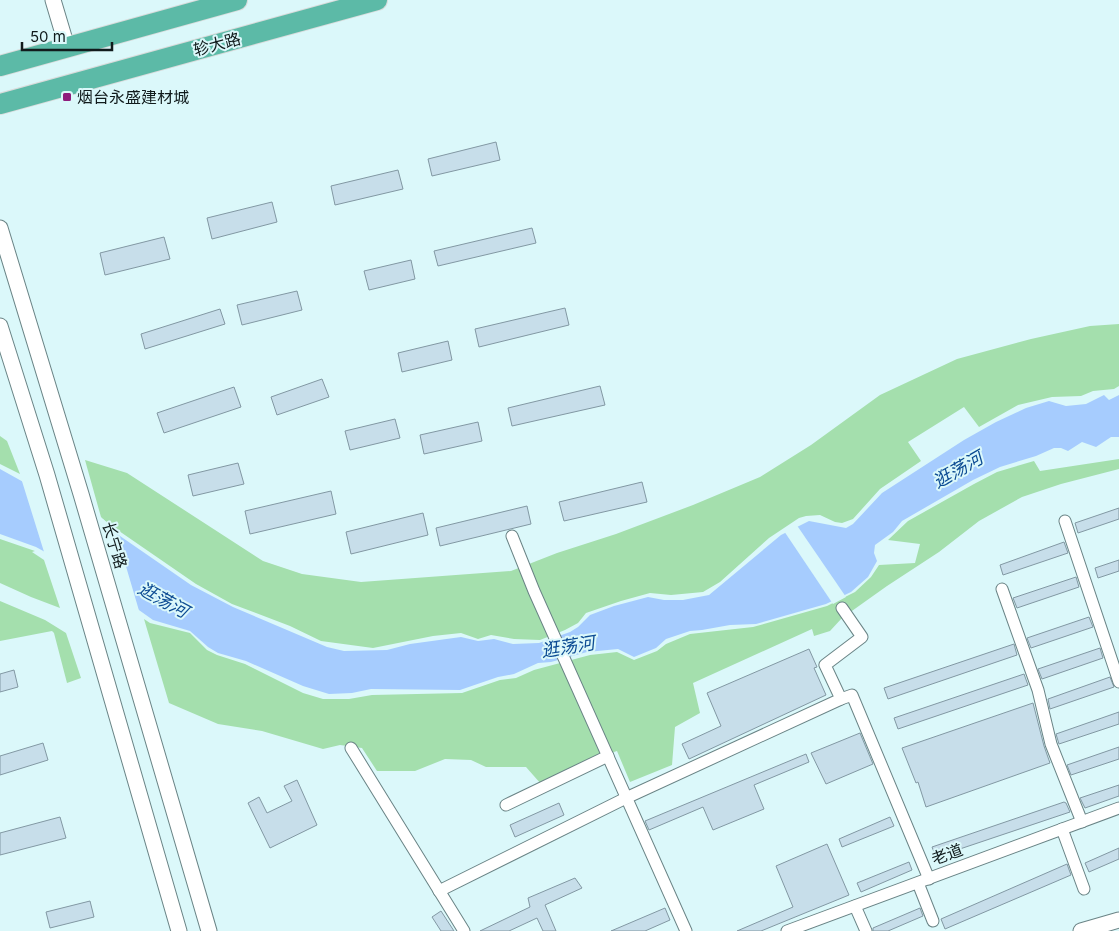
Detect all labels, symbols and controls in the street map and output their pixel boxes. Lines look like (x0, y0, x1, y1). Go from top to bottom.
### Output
scale bar (22, 20, 112, 52)
text: 50 m (30, 27, 66, 46)
street label: 轸大路 (191, 28, 243, 60)
place label: 烟台永盛建材城 (77, 87, 189, 107)
marker: 烟台永盛建材城 (61, 91, 73, 103)
water label: 逛荡河 (929, 445, 989, 492)
street label: 长宁路 (98, 519, 132, 571)
water label: 逛荡河 (135, 577, 195, 623)
water label: 逛荡河 (540, 631, 599, 661)
street label: 老道 (929, 839, 965, 869)

